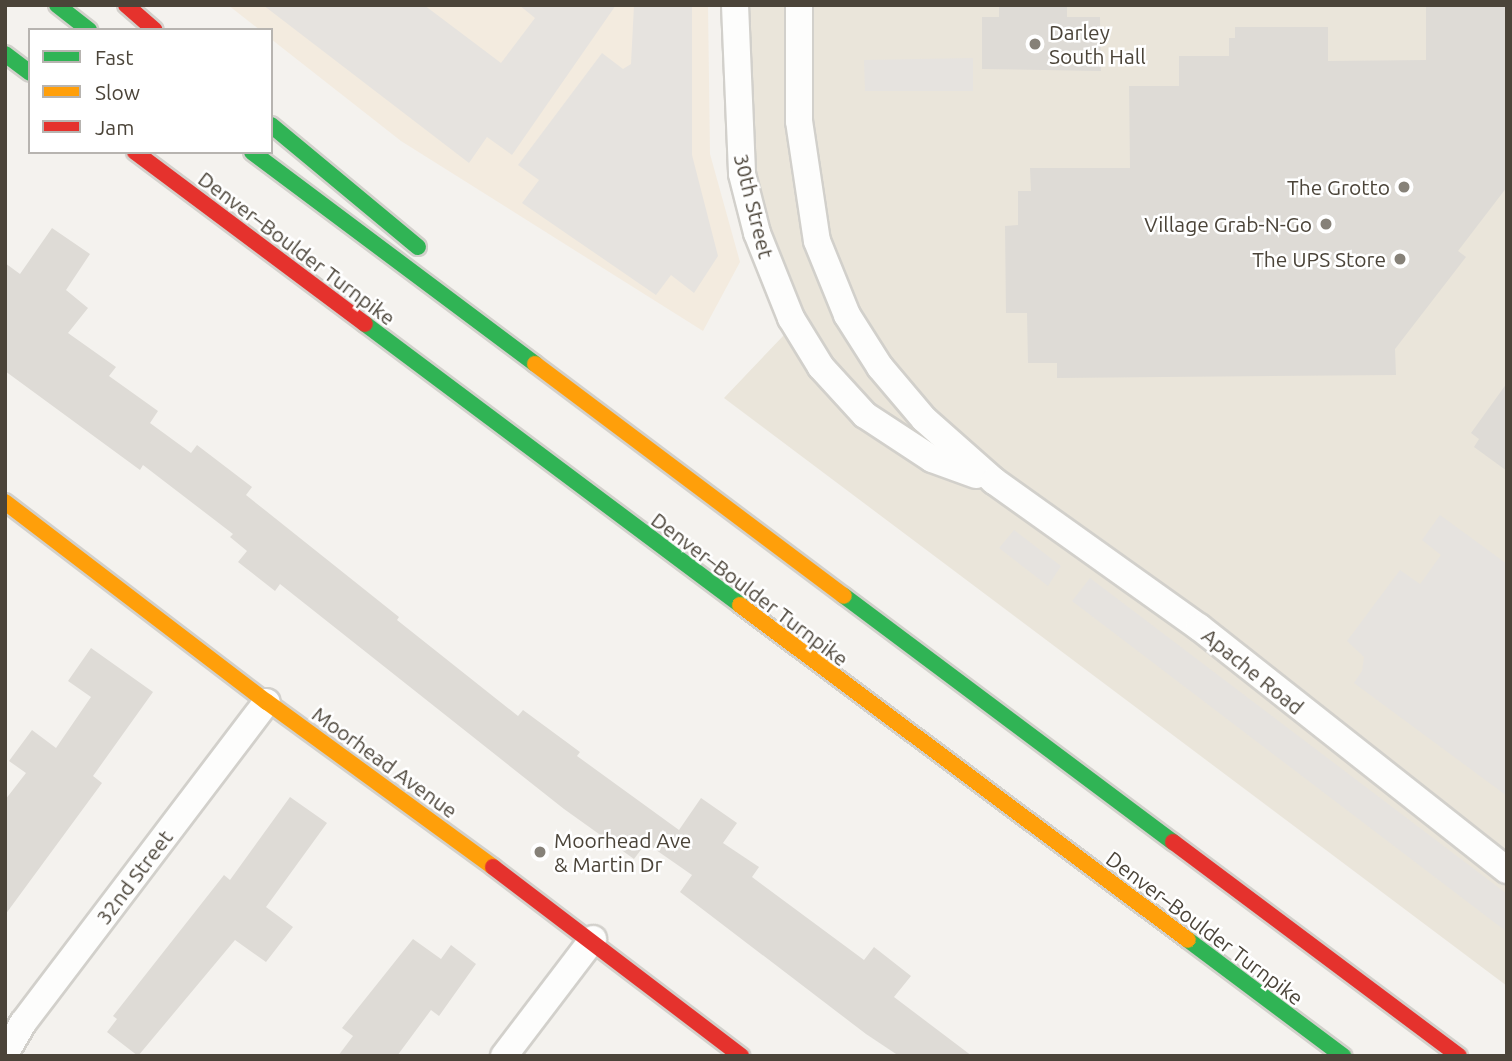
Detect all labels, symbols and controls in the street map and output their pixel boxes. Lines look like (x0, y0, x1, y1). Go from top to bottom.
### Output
place label: Darley South Hall (1049, 19, 1146, 69)
legend (28, 28, 273, 154)
marker: Darley South Hall (1027, 36, 1043, 52)
text: Fast (95, 45, 133, 69)
text: Slow (95, 80, 140, 104)
text: Jam (95, 115, 134, 139)
street label: 30th Street (729, 151, 779, 261)
street label: Denver–Boulder Turnpike (194, 166, 400, 330)
place label: The Grotto (1287, 174, 1390, 200)
marker: The Grotto (1396, 179, 1412, 195)
place label: Village Grab-N-Go (1144, 211, 1312, 237)
marker: Village Grab-N-Go (1318, 216, 1334, 232)
place label: The UPS Store (1252, 246, 1386, 272)
marker: The UPS Store (1392, 251, 1408, 267)
street label: Denver–Boulder Turnpike (647, 507, 853, 671)
street label: Apache Road (1197, 622, 1309, 720)
street label: Moorhead Avenue (308, 701, 462, 823)
street label: 32nd Street (90, 825, 178, 929)
place label: Moorhead Ave & Martin Dr (554, 827, 691, 877)
marker: Moorhead Ave & Martin Dr (532, 844, 548, 860)
street label: Denver–Boulder Turnpike (1102, 846, 1308, 1010)

